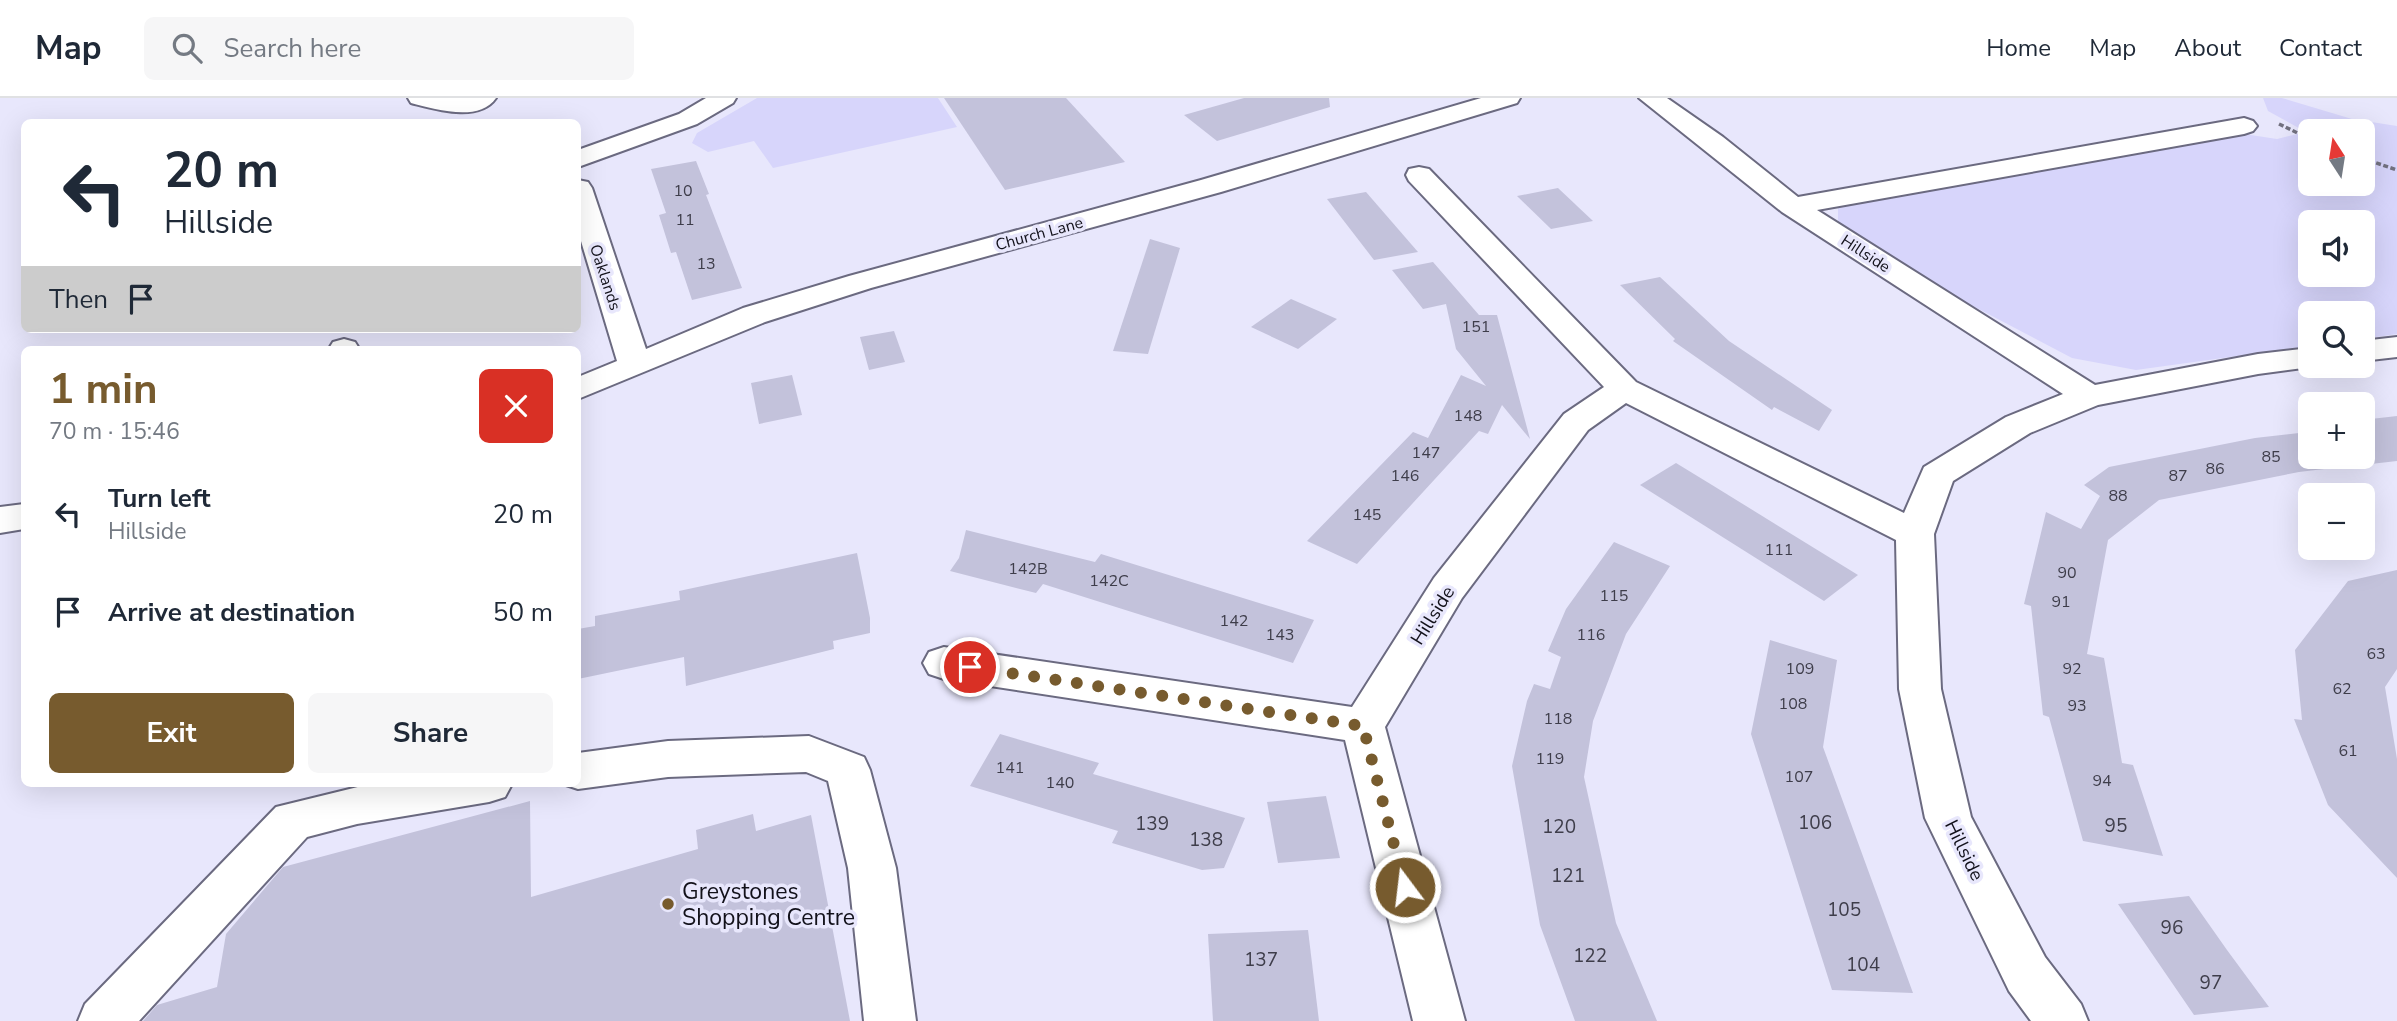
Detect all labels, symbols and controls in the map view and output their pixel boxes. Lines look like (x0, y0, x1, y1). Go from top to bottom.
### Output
search box (144, 17, 634, 80)
text: Map (35, 26, 102, 71)
icon: search (168, 29, 206, 67)
text: Search here (224, 31, 361, 66)
text: Home (1986, 32, 2051, 64)
text: Map (2089, 32, 2136, 64)
text: About (2174, 32, 2241, 64)
text: Contact (2279, 32, 2362, 64)
north arrow (2298, 119, 2375, 196)
map controls (2298, 119, 2375, 560)
text: 20 m (164, 137, 279, 204)
icon: left (49, 147, 140, 238)
house number: 10 (673, 180, 693, 202)
text: Hillside (164, 201, 273, 244)
house number: 11 (675, 209, 695, 231)
button: sound (2298, 210, 2375, 287)
street label: Church Lane (993, 212, 1085, 256)
street label: Hillside (1837, 230, 1894, 278)
street label: Oaklands (584, 242, 626, 313)
house number: 13 (696, 253, 716, 275)
icon: arrive (122, 280, 160, 318)
text: Then (49, 282, 108, 317)
button: search (2298, 301, 2375, 378)
house number: 151 (1462, 316, 1490, 338)
text: 1 min (49, 361, 158, 418)
button: close (479, 369, 553, 443)
button: + (2298, 392, 2375, 469)
house number: 148 (1454, 405, 1482, 427)
text: 70 m · 15:46 (49, 416, 180, 447)
house number: 147 (1412, 442, 1440, 464)
house number: 85 (2261, 446, 2281, 468)
house number: 86 (2205, 458, 2225, 480)
house number: 146 (1391, 465, 1419, 487)
house number: 87 (2168, 465, 2188, 487)
text: Turn left (108, 481, 211, 516)
button: − (2298, 483, 2375, 560)
house number: 88 (2108, 485, 2128, 507)
icon: left (49, 495, 87, 533)
text: 20 m (493, 497, 553, 532)
house number: 145 (1353, 504, 1381, 526)
text: Hillside (108, 516, 186, 547)
house number: 111 (1765, 539, 1793, 561)
house number: 142B (1008, 558, 1048, 580)
house number: 90 (2057, 562, 2077, 584)
house number: 142C (1089, 570, 1129, 592)
street label: Hillside (1405, 581, 1461, 650)
house number: 115 (1600, 585, 1628, 607)
house number: 91 (2051, 591, 2071, 613)
icon: arrive (49, 593, 87, 631)
text: Arrive at destination (108, 595, 355, 630)
text: 50 m (493, 595, 553, 630)
house number: 142 (1220, 610, 1248, 632)
house number: 143 (1266, 624, 1294, 646)
house number: 116 (1577, 624, 1605, 646)
pin (940, 637, 1000, 697)
house number: 63 (2366, 643, 2386, 665)
icon: arrive (951, 648, 989, 686)
house number: 109 (1786, 658, 1814, 680)
house number: 92 (2062, 658, 2082, 680)
house number: 62 (2332, 678, 2352, 700)
button: Exit (49, 693, 294, 773)
button: Share (308, 693, 553, 773)
house number: 108 (1779, 693, 1807, 715)
house number: 93 (2067, 695, 2087, 717)
house number: 118 (1544, 708, 1572, 730)
house number: 61 (2338, 740, 2358, 762)
house number: 119 (1536, 748, 1564, 770)
house number: 141 (996, 757, 1024, 779)
house number: 107 (1785, 766, 1813, 788)
house number: 94 (2092, 770, 2112, 792)
house number: 140 (1046, 772, 1074, 794)
house number: 106 (1798, 810, 1832, 836)
house number: 139 (1135, 811, 1169, 837)
house number: 95 (2105, 813, 2127, 839)
house number: 120 (1542, 814, 1576, 840)
street label: Hillside (1938, 816, 1990, 885)
house number: 138 (1189, 827, 1223, 853)
position arrow (1368, 850, 1442, 924)
house number: 121 (1551, 863, 1585, 889)
place label: Greystones Shopping Centre (682, 876, 855, 933)
marker: Greystones Shopping Centre (660, 896, 676, 912)
house number: 105 (1827, 897, 1861, 923)
house number: 96 (2161, 915, 2183, 941)
house number: 122 (1573, 943, 1607, 969)
house number: 137 (1244, 947, 1278, 973)
house number: 104 (1846, 952, 1880, 978)
house number: 97 (2200, 970, 2222, 996)

